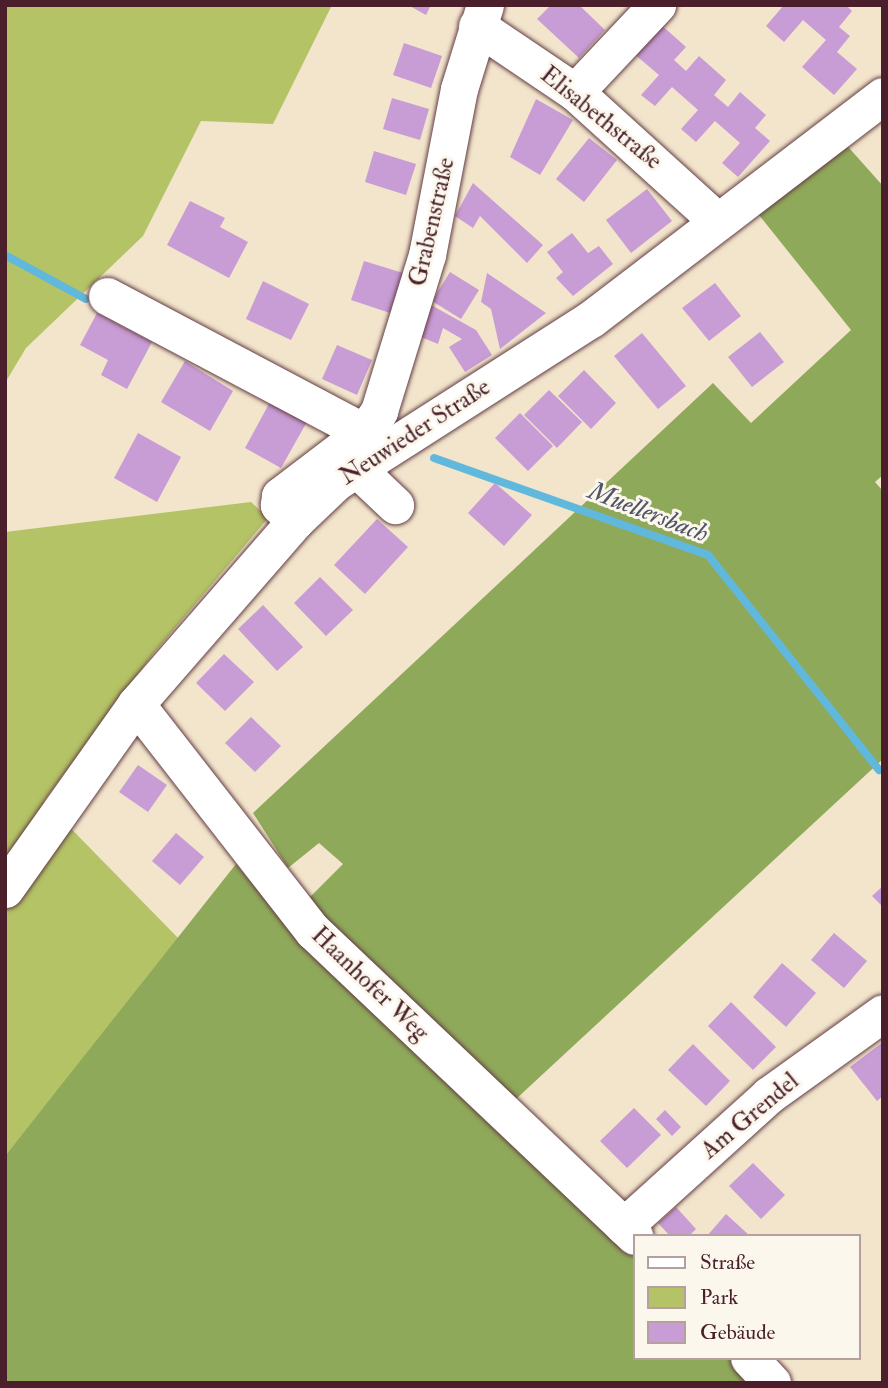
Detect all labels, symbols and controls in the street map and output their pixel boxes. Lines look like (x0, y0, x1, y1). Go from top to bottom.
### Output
street label: Elisabethstraße (534, 60, 668, 176)
street label: Grabenstraße (403, 155, 461, 289)
street label: Neuwieder Straße (335, 373, 495, 491)
water label: Muellersbach (584, 476, 712, 550)
street label: Haanhofer Weg (305, 921, 435, 1047)
street label: Am Grendel (695, 1067, 805, 1165)
legend (632, 1234, 860, 1360)
text: Straße (700, 1249, 755, 1276)
text: Park (700, 1284, 738, 1311)
text: Gebäude (700, 1319, 775, 1346)

